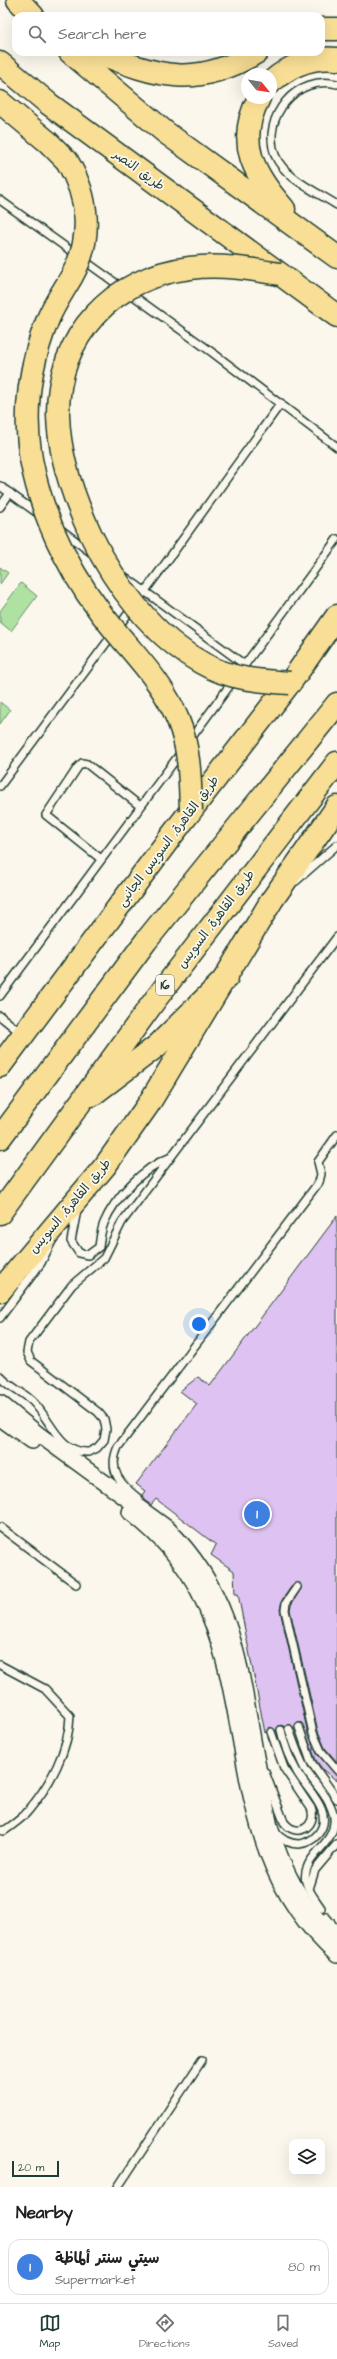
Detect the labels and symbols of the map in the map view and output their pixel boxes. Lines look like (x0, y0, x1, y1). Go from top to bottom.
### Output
north arrow (241, 68, 277, 104)
street label: طريق النصر (109, 145, 168, 195)
street label: طريق القاهرة, السويس الجانبى (113, 772, 223, 910)
street label: طريق القاهرة, السويس (173, 866, 259, 972)
road number: 16 (156, 975, 174, 995)
street label: طريق القاهرة, السويس (25, 1155, 115, 1257)
your location (189, 1314, 209, 1334)
pin: 1 (244, 1499, 270, 1529)
scale bar (12, 2159, 59, 2178)

